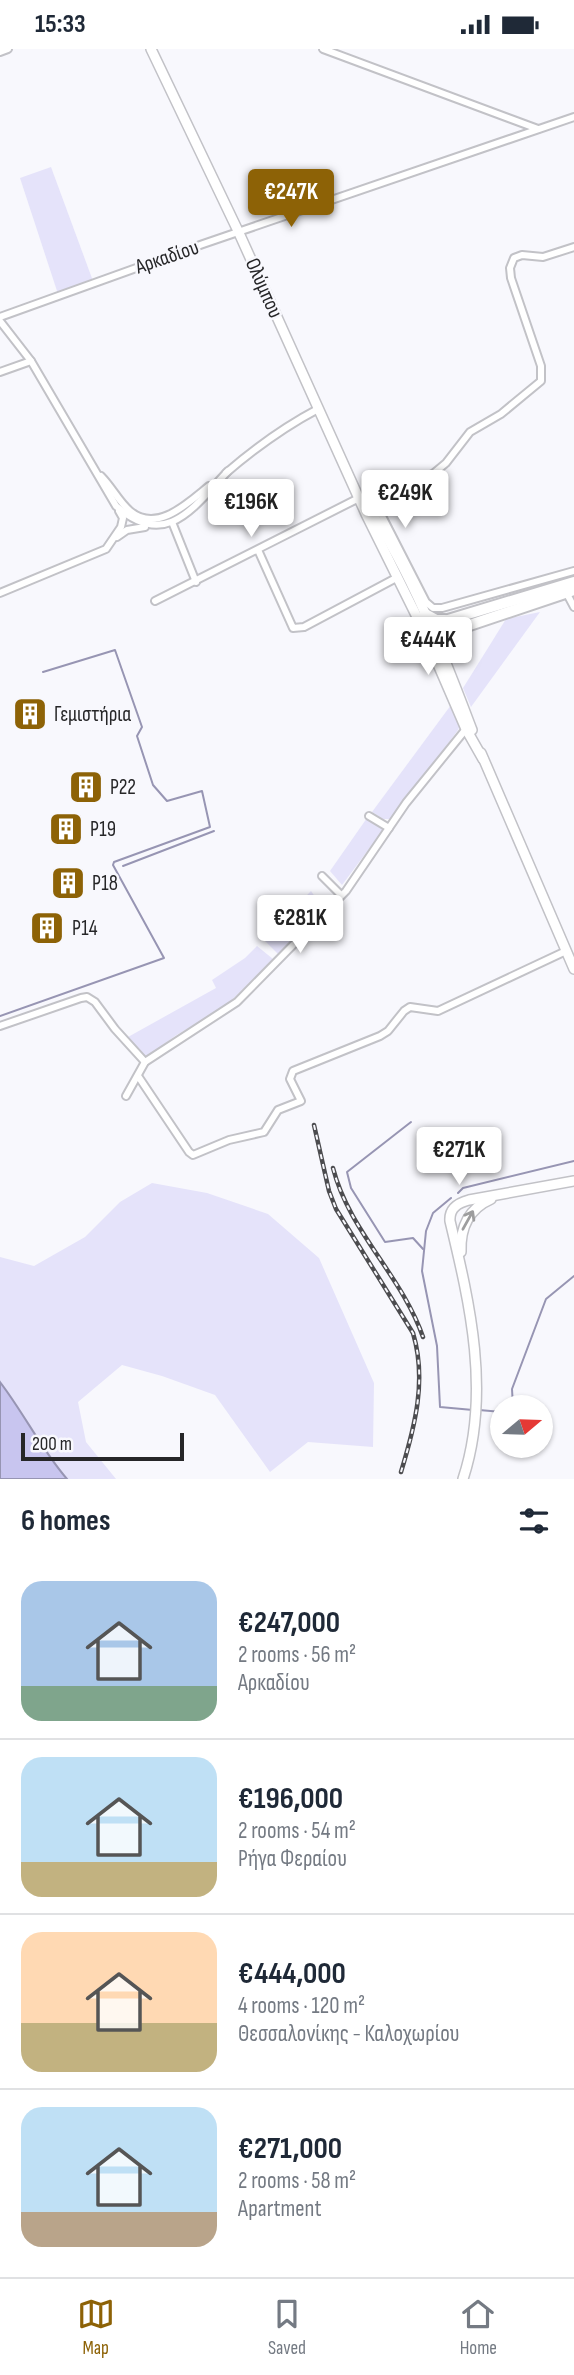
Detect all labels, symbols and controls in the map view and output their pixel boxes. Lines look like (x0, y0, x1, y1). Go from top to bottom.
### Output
text: 15:33 (35, 9, 86, 40)
pin: €247K (242, 169, 340, 229)
text: €247K (264, 178, 318, 206)
street label: Αρκαδίου (131, 235, 202, 280)
street label: Ολύμπου (240, 254, 288, 322)
pin: €249K (356, 470, 454, 530)
pin: €196K (202, 479, 300, 539)
text: €249K (377, 479, 433, 507)
text: €196K (224, 488, 278, 516)
pin: €444K (379, 617, 477, 677)
text: €444K (400, 626, 456, 654)
building icon: Γεμιστήρια (11, 695, 49, 733)
place label: Γεμιστήρια (54, 702, 131, 727)
building icon: P22 (67, 768, 105, 806)
place label: P22 (110, 775, 136, 800)
building icon: P19 (47, 810, 85, 848)
place label: P19 (90, 817, 116, 842)
building icon: P18 (49, 864, 87, 902)
place label: P18 (92, 871, 118, 896)
pin: €281K (251, 895, 349, 955)
text: €281K (273, 904, 327, 932)
building icon: P14 (28, 909, 66, 947)
place label: P14 (72, 916, 98, 941)
pin: €271K (410, 1127, 508, 1187)
text: €271K (433, 1136, 485, 1164)
one-way arrow (461, 1211, 475, 1231)
north arrow (490, 1395, 553, 1458)
map controls (490, 1395, 553, 1458)
scale bar (21, 1430, 184, 1462)
text: 200 m (32, 1433, 72, 1456)
icon: filters (515, 1502, 553, 1540)
text: 6 homes (21, 1503, 110, 1539)
text: €247,000 (238, 1605, 340, 1641)
icon: home (77, 1609, 161, 1693)
text: 2 rooms · 56 m² (238, 1641, 356, 1669)
text: Αρκαδίου (238, 1669, 310, 1697)
text: €196,000 (238, 1781, 343, 1817)
icon: home (77, 1785, 161, 1869)
text: 2 rooms · 54 m² (238, 1817, 356, 1845)
text: Ρήγα Φεραίου (238, 1845, 347, 1873)
text: €444,000 (238, 1956, 346, 1992)
icon: home (77, 1960, 161, 2044)
text: 4 rooms · 120 m² (238, 1992, 365, 2020)
text: Θεσσαλονίκης - Καλοχωρίου (238, 2020, 460, 2048)
text: €271,000 (238, 2131, 342, 2167)
icon: home (77, 2135, 161, 2219)
text: 2 rooms · 58 m² (238, 2167, 356, 2195)
text: Apartment (238, 2195, 322, 2223)
tab: Map (77, 2295, 115, 2360)
tab: Saved (268, 2295, 306, 2360)
tab: Home (459, 2295, 497, 2360)

